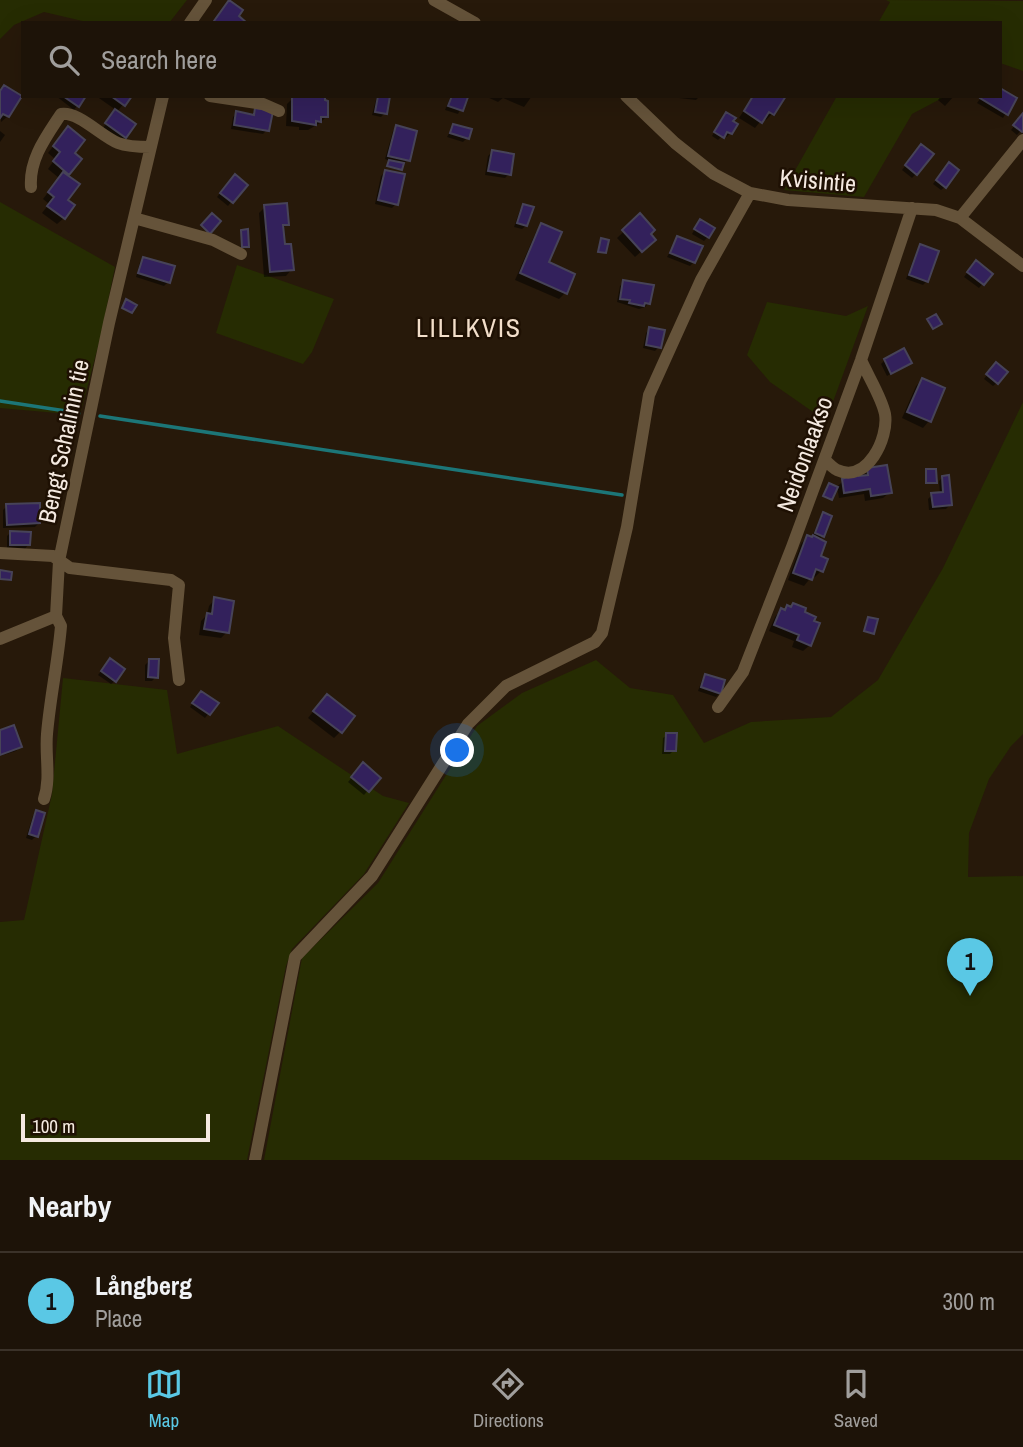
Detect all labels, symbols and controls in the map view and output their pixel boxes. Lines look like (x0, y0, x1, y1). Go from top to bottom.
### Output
search box (21, 21, 1002, 98)
icon: search (45, 41, 83, 79)
text: Search here (101, 42, 217, 77)
street label: Kvisintie (778, 161, 858, 199)
district label: LILLKVIS (416, 310, 522, 345)
street label: Bengt Schalinin tie (30, 356, 96, 526)
street label: Neidonlaakso (768, 392, 840, 516)
your location (440, 733, 474, 767)
pin: 1 (947, 938, 993, 996)
scale bar (21, 1111, 210, 1143)
text: 100 m (32, 1113, 75, 1139)
text: Nearby (28, 1186, 111, 1226)
text: Långberg (95, 1268, 192, 1303)
text: 1 (46, 1286, 56, 1317)
text: 300 m (943, 1286, 995, 1317)
text: Place (95, 1303, 142, 1334)
tab: Map (145, 1365, 183, 1433)
tab: Directions (473, 1365, 544, 1433)
tab: Saved (834, 1365, 878, 1433)

